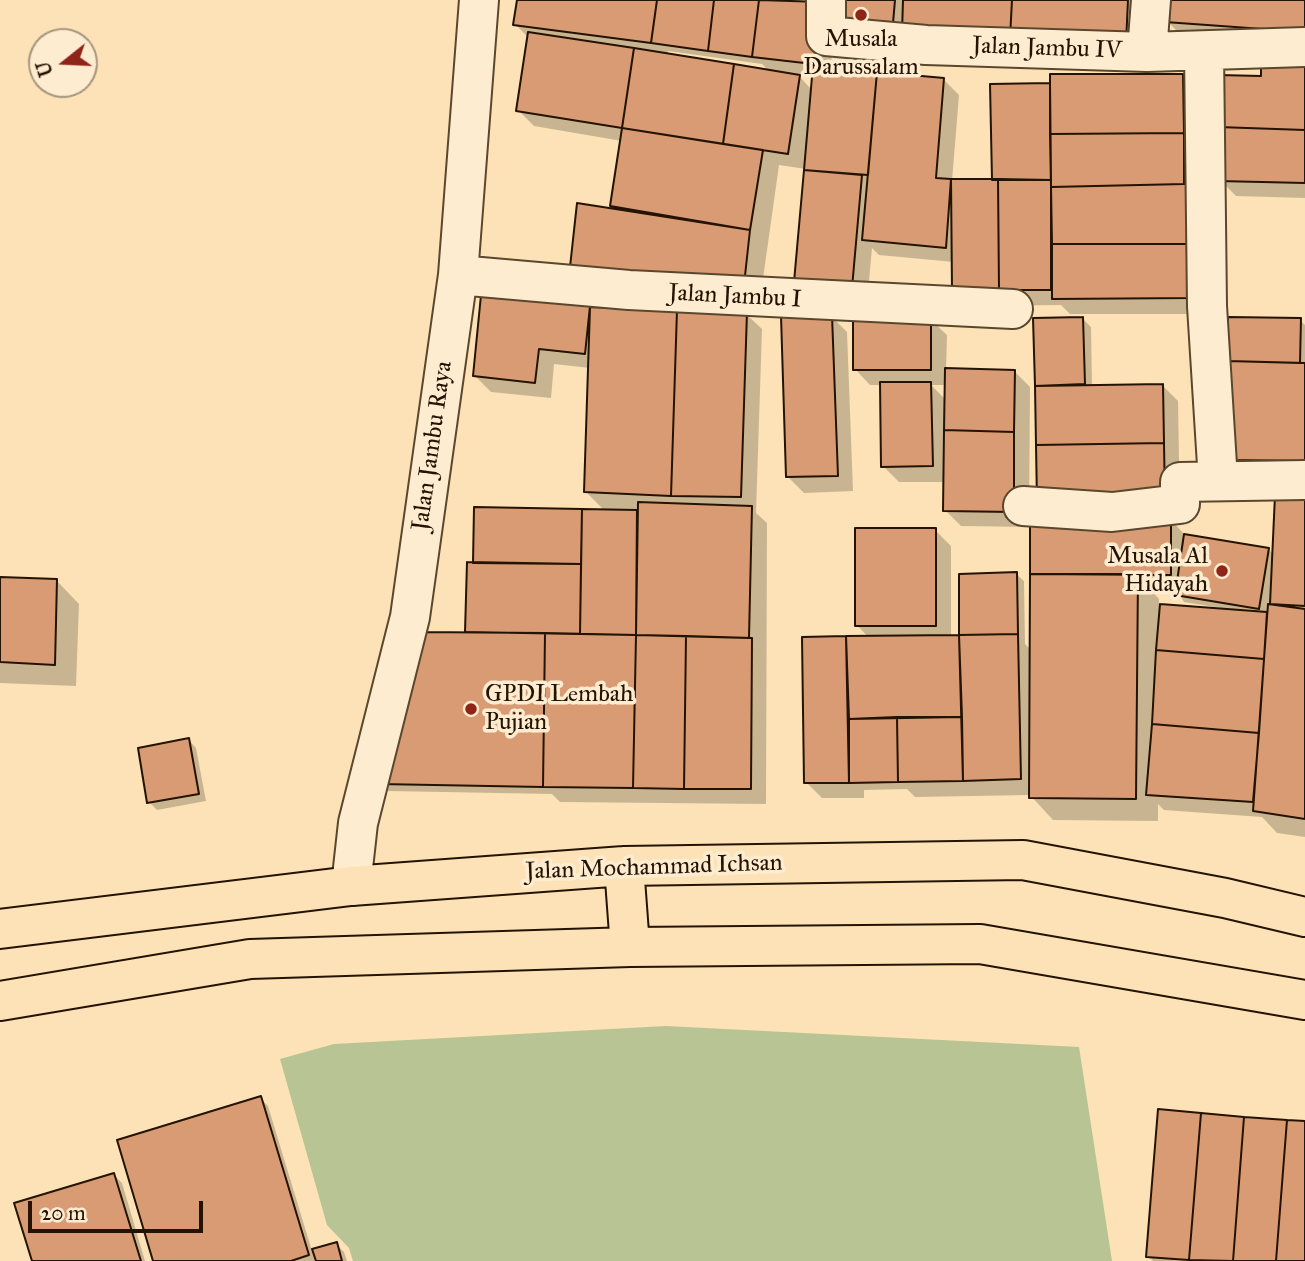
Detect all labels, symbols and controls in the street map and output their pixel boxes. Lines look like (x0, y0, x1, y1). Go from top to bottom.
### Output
marker: Musala Darussalam (853, 7, 869, 23)
place label: Musala Darussalam (803, 26, 919, 82)
north arrow (28, 28, 98, 98)
street label: Jalan Jambu IV (972, 32, 1122, 66)
text: U (31, 58, 58, 80)
street label: Jalan Jambu I (668, 279, 802, 315)
street label: Jalan Jambu Raya (407, 359, 459, 533)
place label: Musala Al Hidayah (1107, 543, 1208, 599)
marker: Musala Al Hidayah (1214, 563, 1230, 579)
place label: GPDI Lembah Pujian (485, 681, 633, 737)
marker: GPDI Lembah Pujian (463, 701, 479, 717)
street label: Jalan Mochammad Ichsan (525, 849, 783, 887)
scale bar (32, 1188, 206, 1232)
text: 20 m (41, 1200, 86, 1226)

